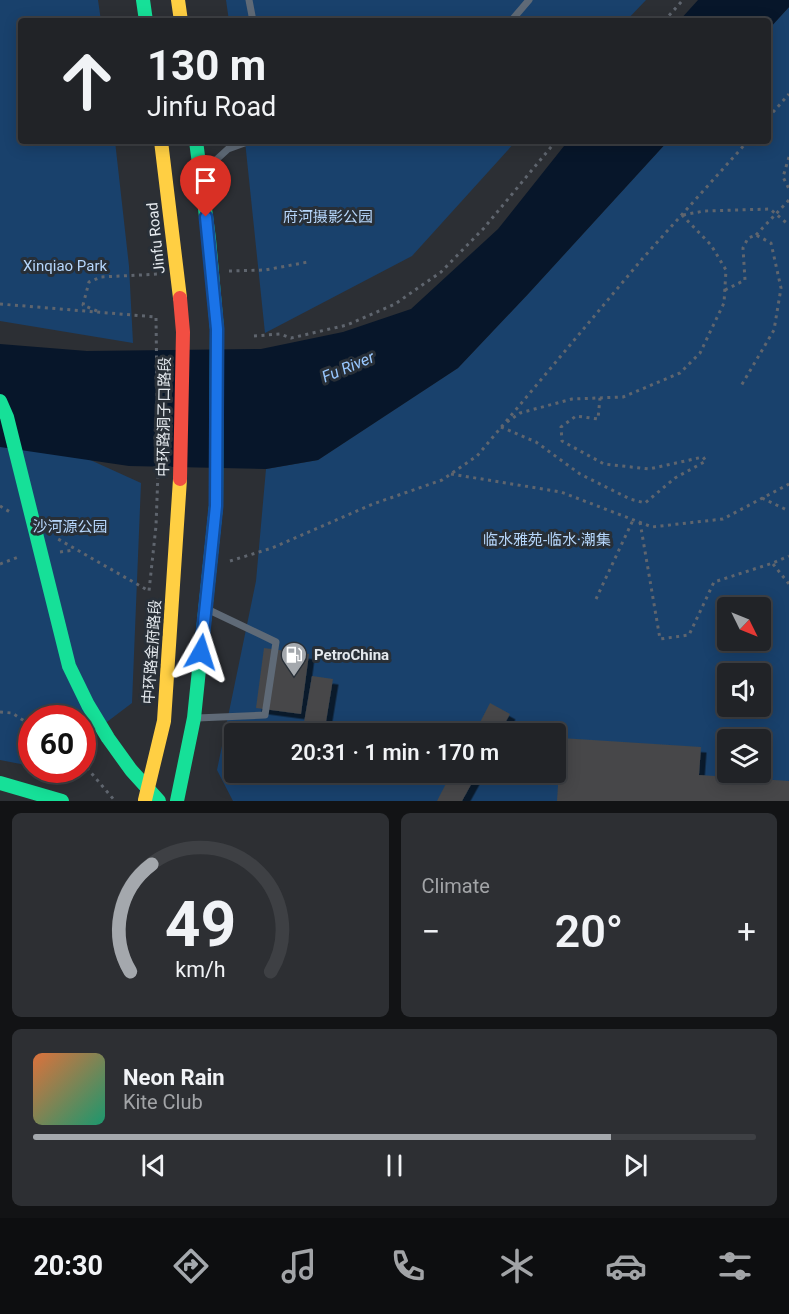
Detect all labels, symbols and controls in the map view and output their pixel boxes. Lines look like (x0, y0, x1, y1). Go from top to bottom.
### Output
text: 130 m (147, 41, 266, 90)
icon: ahead (48, 42, 126, 120)
text: Jinfu Road (147, 91, 276, 123)
pin (180, 155, 231, 217)
icon: arrive (189, 164, 222, 197)
street label: Jinfu Road (143, 201, 169, 275)
park label: 府河摄影公园 (283, 208, 373, 226)
park label: Xinqiao Park (23, 257, 107, 275)
water label: Fu River (319, 347, 378, 387)
street label: 中环路洞子口路段 (154, 357, 174, 477)
park label: 沙河源公园 (32, 518, 108, 536)
park label: 临水雅苑-临水·潮集 (483, 531, 611, 549)
north arrow (717, 597, 771, 651)
map controls (717, 597, 771, 783)
street label: 中环路金府路段 (139, 599, 165, 705)
position arrow (169, 620, 233, 684)
fuel station icon: PetroChina (279, 640, 309, 678)
place label: PetroChina (314, 646, 389, 664)
button: sound (717, 663, 771, 717)
speed limit sign: 60 (18, 705, 96, 783)
button: layers (717, 729, 771, 783)
text: 20:31 · 1 min · 170 m (291, 740, 499, 765)
text: Climate (422, 874, 490, 898)
text: 49 (164, 888, 236, 961)
text: 20° (554, 905, 623, 958)
text: − (422, 912, 440, 951)
text: + (737, 912, 756, 951)
text: km/h (175, 957, 225, 982)
text: Neon Rain (123, 1065, 225, 1090)
text: Kite Club (123, 1090, 203, 1114)
icon: previous (137, 1149, 170, 1182)
icon: pause (378, 1149, 411, 1182)
icon: next (619, 1149, 652, 1182)
icon: directions (170, 1245, 212, 1287)
icon: music (278, 1245, 320, 1287)
icon: phone (387, 1245, 429, 1287)
icon: climate (496, 1245, 538, 1287)
icon: car (605, 1245, 647, 1287)
icon: filters (714, 1245, 756, 1287)
text: 20:30 (33, 1250, 103, 1282)

